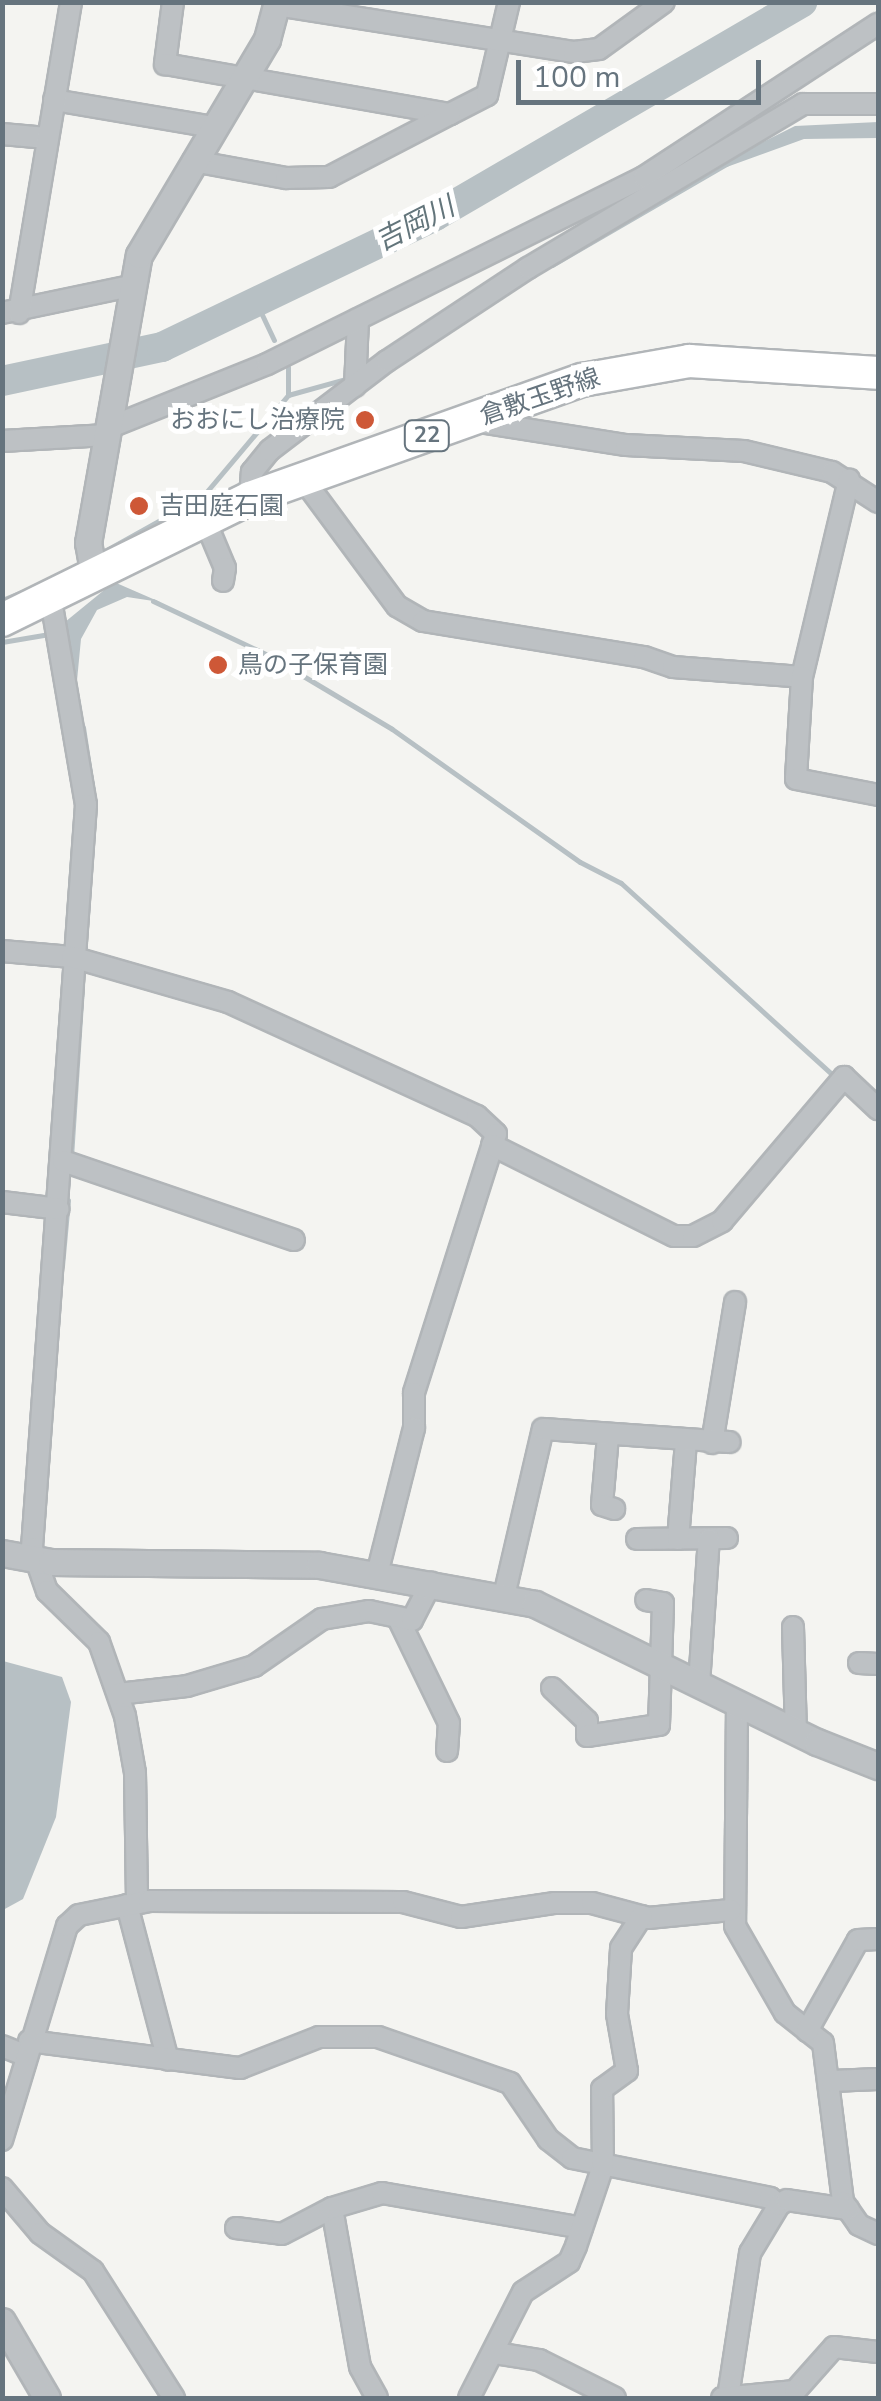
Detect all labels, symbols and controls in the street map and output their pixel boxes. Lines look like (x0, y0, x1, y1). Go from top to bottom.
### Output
scale bar (521, 40, 766, 102)
text: 100 m (533, 57, 620, 98)
water label: 吉岡川 (370, 190, 460, 258)
street label: 倉敷玉野線 (476, 362, 604, 432)
place label: おおにし治療院 (170, 405, 345, 435)
marker: おおにし治療院 (354, 409, 376, 431)
road number: 22 (402, 419, 452, 453)
place label: 吉田庭石園 (159, 491, 284, 521)
marker: 吉田庭石園 (128, 495, 150, 517)
place label: 鳥の子保育園 (238, 650, 388, 680)
marker: 鳥の子保育園 (207, 654, 229, 676)

